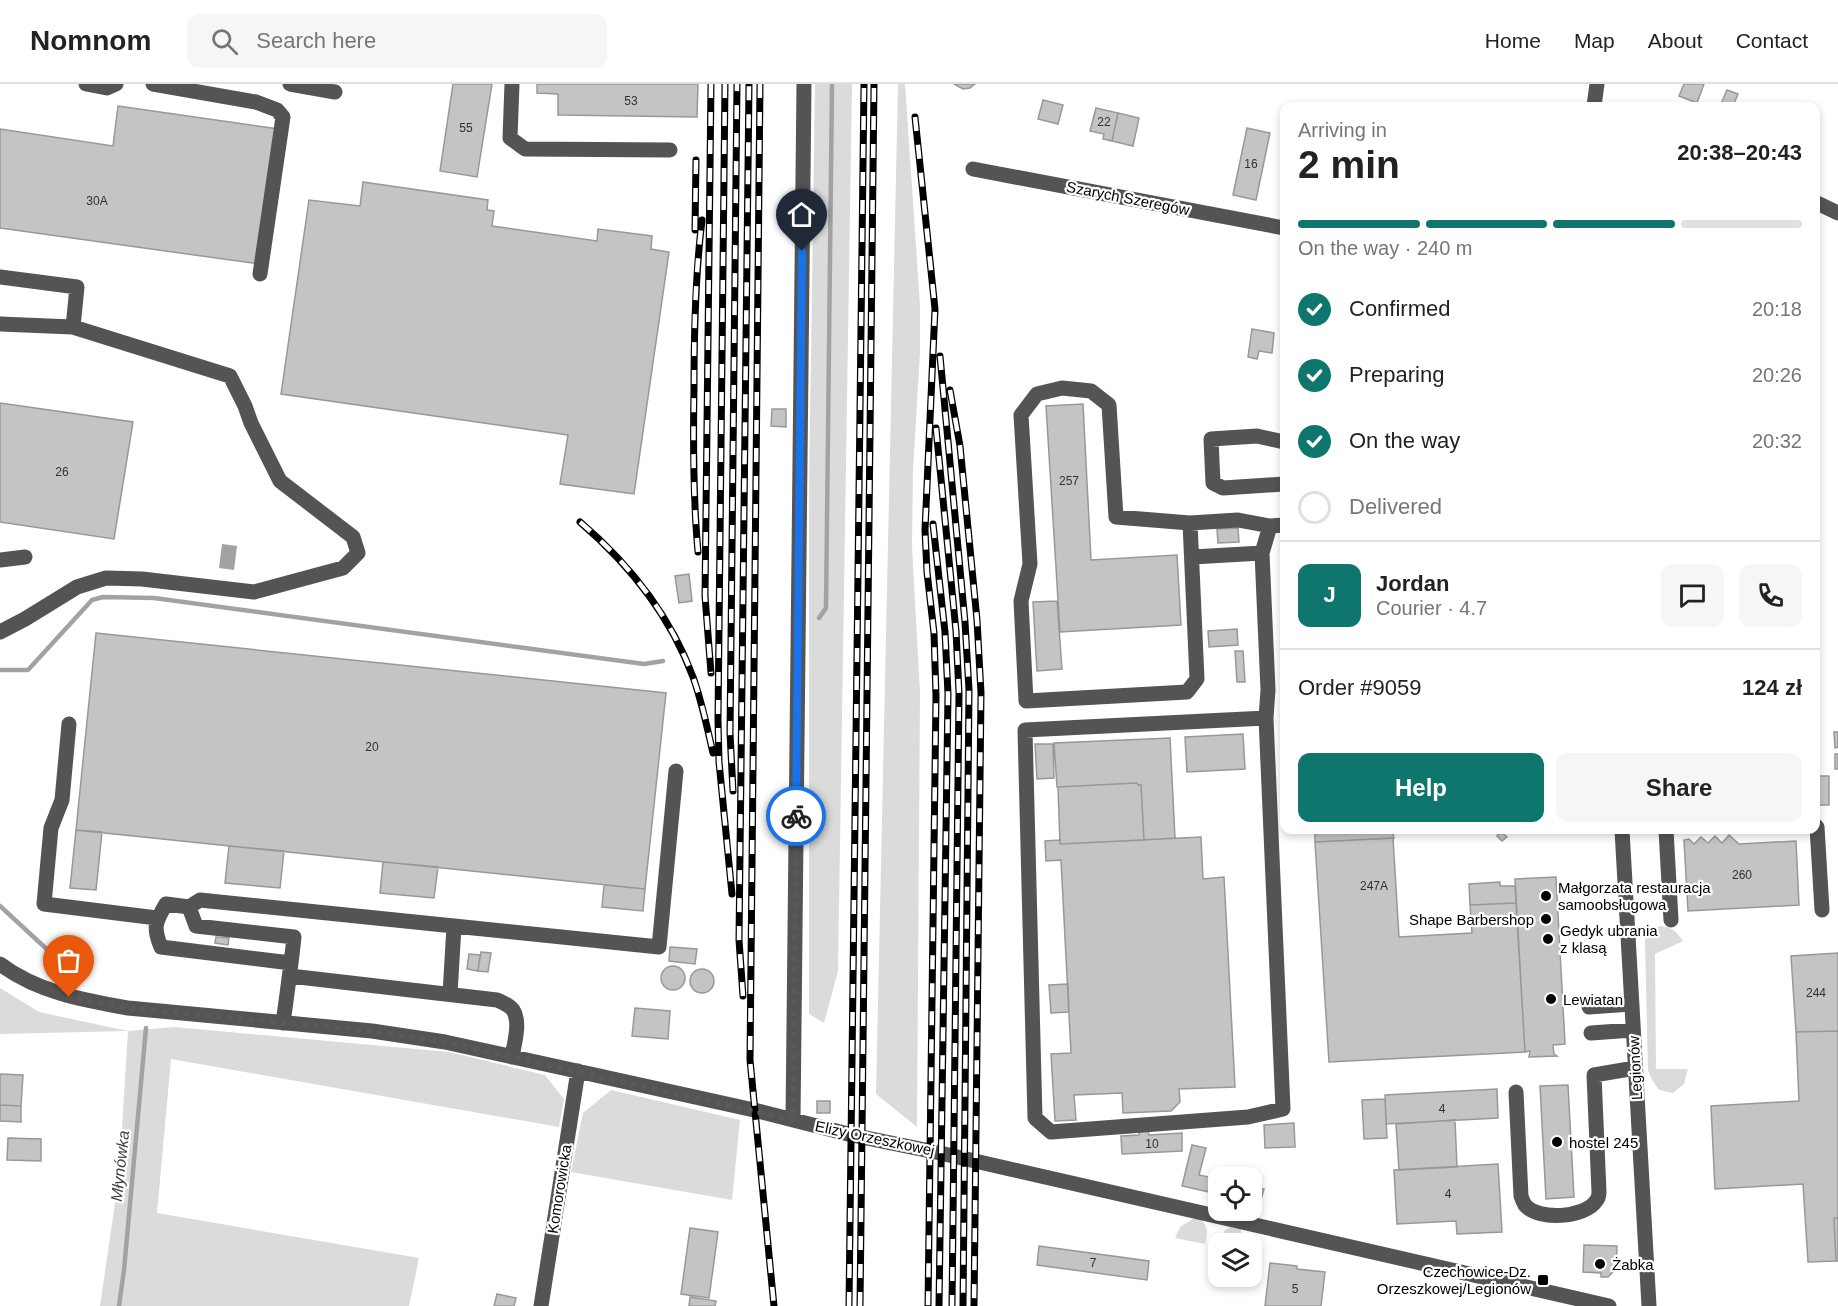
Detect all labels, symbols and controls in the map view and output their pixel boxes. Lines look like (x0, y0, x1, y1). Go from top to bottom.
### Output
search box (187, 14, 607, 68)
text: Nomnom (30, 25, 151, 56)
icon: search (208, 25, 241, 58)
text: Search here (256, 28, 376, 53)
text: Home (1485, 29, 1541, 52)
text: Map (1574, 29, 1615, 52)
text: About (1648, 29, 1703, 52)
text: Contact (1736, 29, 1808, 52)
house number: 53 (624, 94, 638, 108)
house number: 22 (1097, 115, 1111, 129)
text: Arriving in (1298, 119, 1387, 141)
house number: 55 (459, 121, 473, 135)
text: 20:38–20:43 (1677, 140, 1802, 165)
text: 2 min (1298, 143, 1400, 186)
house number: 16 (1244, 157, 1258, 171)
street label: Szarych Szeregów (1065, 178, 1191, 218)
pin (776, 189, 827, 251)
house number: 30A (86, 194, 108, 208)
icon: home (785, 198, 818, 231)
text: On the way · 240 m (1298, 237, 1473, 259)
icon: check (1298, 293, 1331, 326)
text: Confirmed (1349, 296, 1450, 321)
text: 20:18 (1752, 298, 1802, 320)
icon: check (1298, 359, 1331, 392)
text: Preparing (1349, 362, 1444, 387)
text: 20:26 (1752, 364, 1802, 386)
icon: check (1298, 425, 1331, 458)
text: On the way (1349, 428, 1460, 453)
text: 20:32 (1752, 430, 1802, 452)
house number: 26 (55, 465, 69, 479)
house number: 257 (1059, 474, 1079, 488)
text: Delivered (1349, 494, 1442, 519)
button: chat (1661, 564, 1724, 627)
button: phone (1739, 564, 1802, 627)
text: Jordan (1376, 571, 1449, 596)
text: J (1323, 582, 1336, 607)
text: Courier · 4.7 (1376, 597, 1487, 619)
text: Order #9059 (1298, 675, 1422, 700)
text: 124 zł (1742, 675, 1802, 700)
house number: 20 (365, 740, 379, 754)
button: Help (1298, 753, 1544, 822)
button: Share (1556, 753, 1802, 822)
courier (766, 786, 826, 846)
icon: bike (780, 800, 813, 833)
house number: 260 (1732, 868, 1752, 882)
house number: 247A (1360, 879, 1388, 893)
place label: Małgorzata restauracja samoobsługowa (1558, 879, 1711, 913)
marker: Małgorzata restauracja samoobsługowa (1539, 889, 1553, 903)
place label: Shape Barbershop (1409, 911, 1534, 928)
marker: Shape Barbershop (1539, 912, 1553, 926)
place label: Gedyk ubrania z klasą (1560, 922, 1658, 956)
marker: Gedyk ubrania z klasą (1541, 932, 1555, 946)
pin (43, 935, 94, 997)
icon: bag (52, 944, 85, 977)
house number: 244 (1806, 986, 1826, 1000)
place label: Lewiatan (1563, 991, 1623, 1008)
marker: Lewiatan (1544, 992, 1558, 1006)
street label: Legionów (1625, 1035, 1645, 1101)
house number: 4 (1439, 1102, 1446, 1116)
street label: Elizy Orzeszkowej (814, 1117, 936, 1159)
water label: Młynówka (108, 1130, 132, 1202)
place label: hostel 245 (1569, 1134, 1638, 1151)
marker: hostel 245 (1550, 1135, 1564, 1149)
house number: 10 (1145, 1137, 1159, 1151)
street label: Komorowicka (544, 1143, 575, 1235)
map controls (1208, 1167, 1262, 1287)
button: locate (1208, 1167, 1262, 1221)
house number: 4 (1445, 1187, 1452, 1201)
button: layers (1208, 1233, 1262, 1287)
house number: 7 (1090, 1256, 1097, 1270)
place label: Żabka (1612, 1256, 1654, 1273)
marker: Żabka (1593, 1257, 1607, 1271)
place label: Czechowice-Dz. Orzeszkowej/Legionów (1377, 1263, 1531, 1297)
marker: Czechowice-Dz. Orzeszkowej/Legionów (1536, 1273, 1550, 1287)
house number: 5 (1292, 1282, 1299, 1296)

